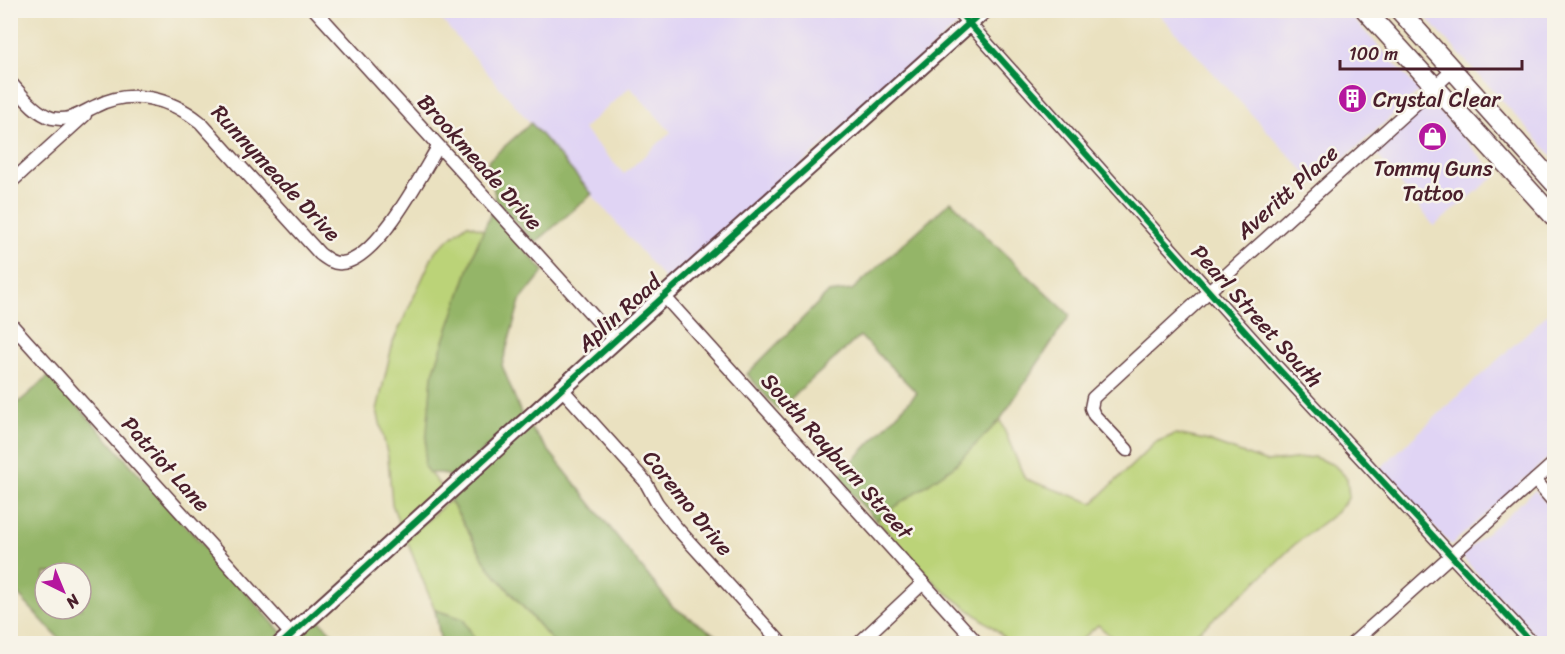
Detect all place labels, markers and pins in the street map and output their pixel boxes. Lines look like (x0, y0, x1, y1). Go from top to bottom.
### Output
place label: Crystal Clear (1373, 80, 1502, 119)
building icon: Crystal Clear (1336, 83, 1368, 115)
shop icon: Tommy Guns Tattoo (1417, 120, 1449, 152)
place label: Tommy Guns Tattoo (1373, 149, 1494, 213)

